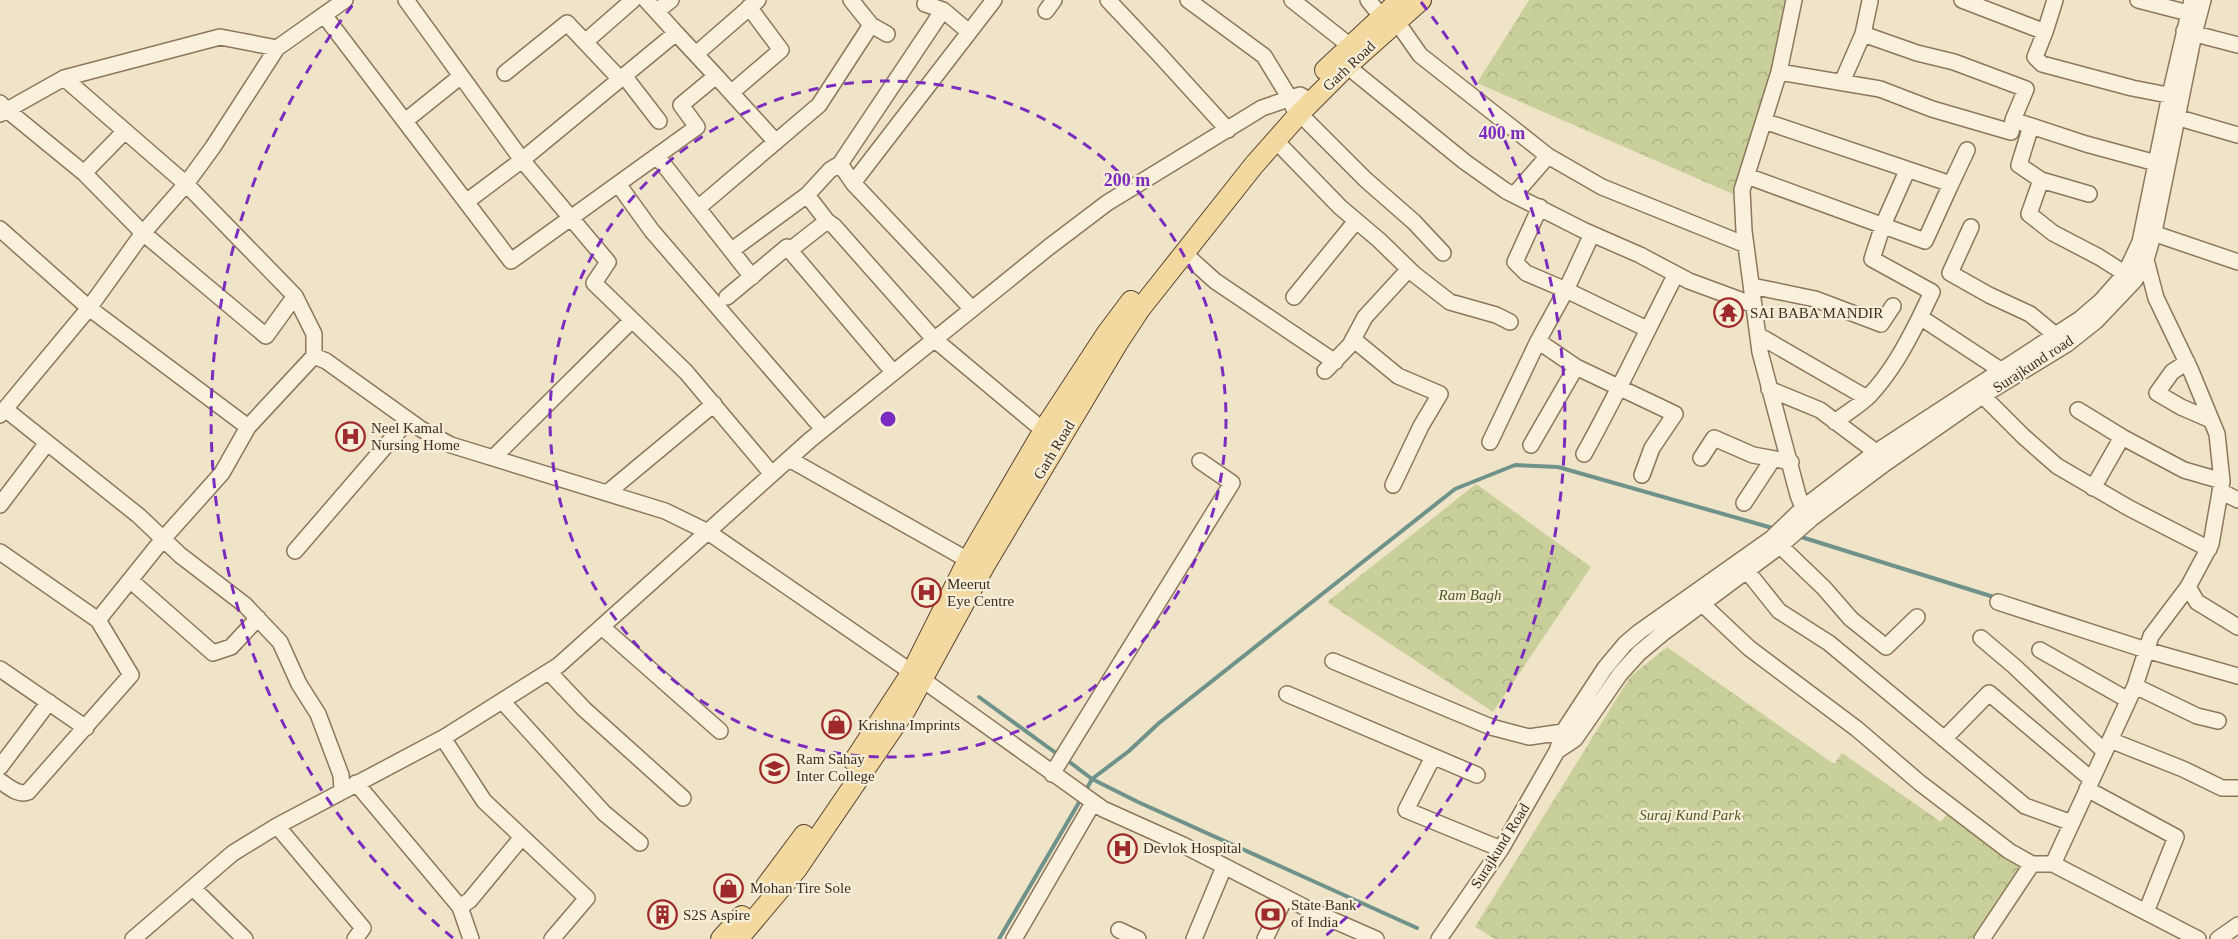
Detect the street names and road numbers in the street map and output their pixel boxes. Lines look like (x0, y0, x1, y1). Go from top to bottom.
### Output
street label: Garh Road (1320, 38, 1379, 94)
street label: Surajkund road (1990, 332, 2076, 396)
street label: Garh Road (1030, 417, 1078, 482)
street label: Surajkund Road (1467, 800, 1533, 891)

